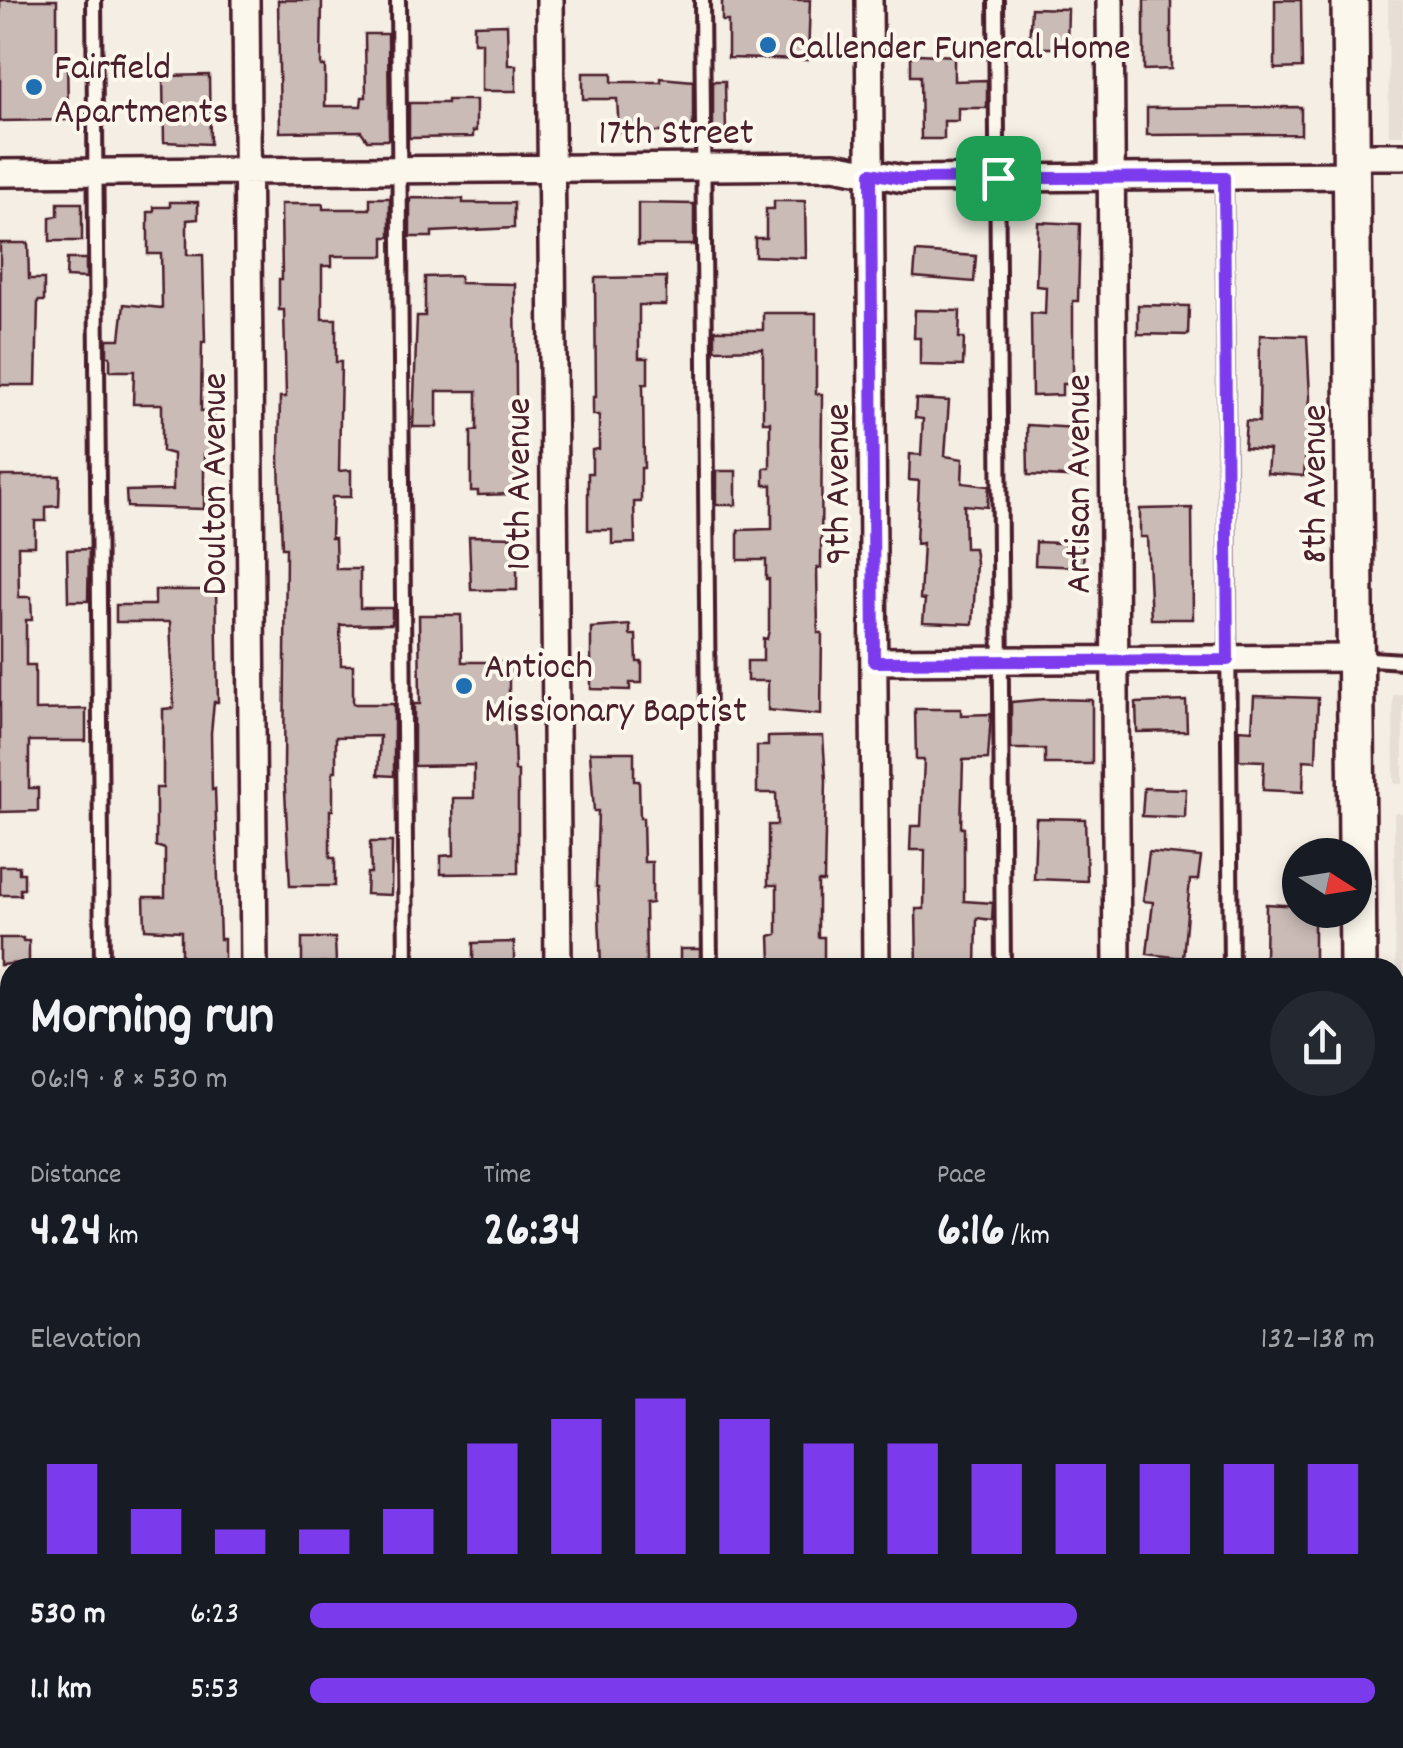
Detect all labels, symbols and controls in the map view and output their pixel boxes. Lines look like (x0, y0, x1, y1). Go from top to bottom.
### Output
place label: Callender Funeral Home (788, 23, 1131, 78)
marker: Callender Funeral Home (757, 34, 779, 56)
place label: Fairfield Apartments (54, 43, 229, 142)
marker: Fairfield Apartments (23, 76, 45, 98)
street label: 17th Street (598, 108, 754, 163)
pin (956, 136, 1041, 221)
icon: arrive (971, 151, 1026, 206)
street label: Doulton Avenue (190, 372, 245, 596)
street label: Artisan Avenue (1054, 374, 1109, 594)
street label: 10th Avenue (494, 397, 549, 571)
street label: 9th Avenue (813, 403, 868, 565)
street label: 8th Avenue (1290, 404, 1345, 564)
place label: Antioch Missionary Baptist (484, 642, 747, 741)
marker: Antioch Missionary Baptist (453, 675, 475, 697)
north arrow (1282, 838, 1372, 928)
map controls (1282, 838, 1372, 928)
text: Morning run (30, 981, 274, 1060)
button: share (1270, 991, 1375, 1096)
text: 06:19 · 8 × 530 m (30, 1058, 228, 1104)
text: Distance (30, 1157, 121, 1197)
text: Time (483, 1157, 531, 1197)
text: Pace (937, 1157, 986, 1197)
text: 4.24 (30, 1197, 102, 1269)
text: 26:34 (483, 1197, 581, 1269)
text: 6:16 (937, 1197, 1005, 1269)
text: km (102, 1218, 139, 1258)
text: /km (1005, 1218, 1050, 1258)
text: Elevation (30, 1318, 141, 1364)
text: 132–138 m (1261, 1318, 1375, 1364)
text: 530 m (30, 1593, 106, 1639)
text: 6:23 (190, 1593, 239, 1639)
text: 1.1 km (30, 1668, 92, 1714)
text: 5:53 (190, 1668, 239, 1714)

